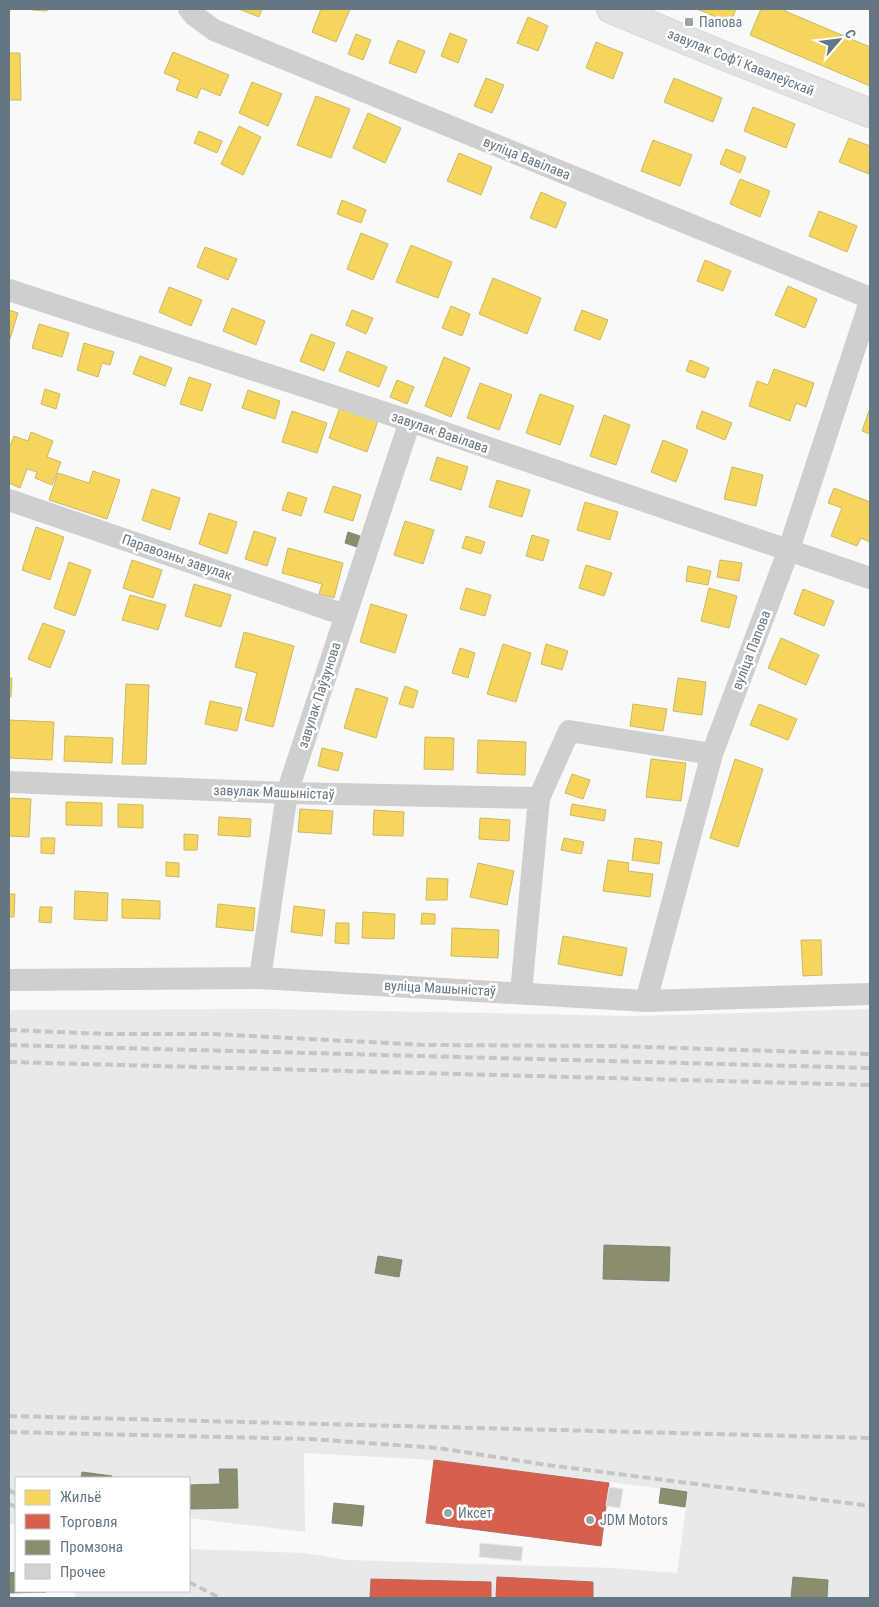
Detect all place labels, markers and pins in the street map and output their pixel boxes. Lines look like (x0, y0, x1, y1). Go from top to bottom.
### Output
place label: Папова (699, 14, 742, 30)
marker: Папова (683, 16, 695, 28)
place label: Иксет (458, 1505, 492, 1521)
marker: Иксет (442, 1507, 454, 1519)
place label: JDM Motors (600, 1512, 668, 1528)
marker: JDM Motors (584, 1514, 596, 1526)

